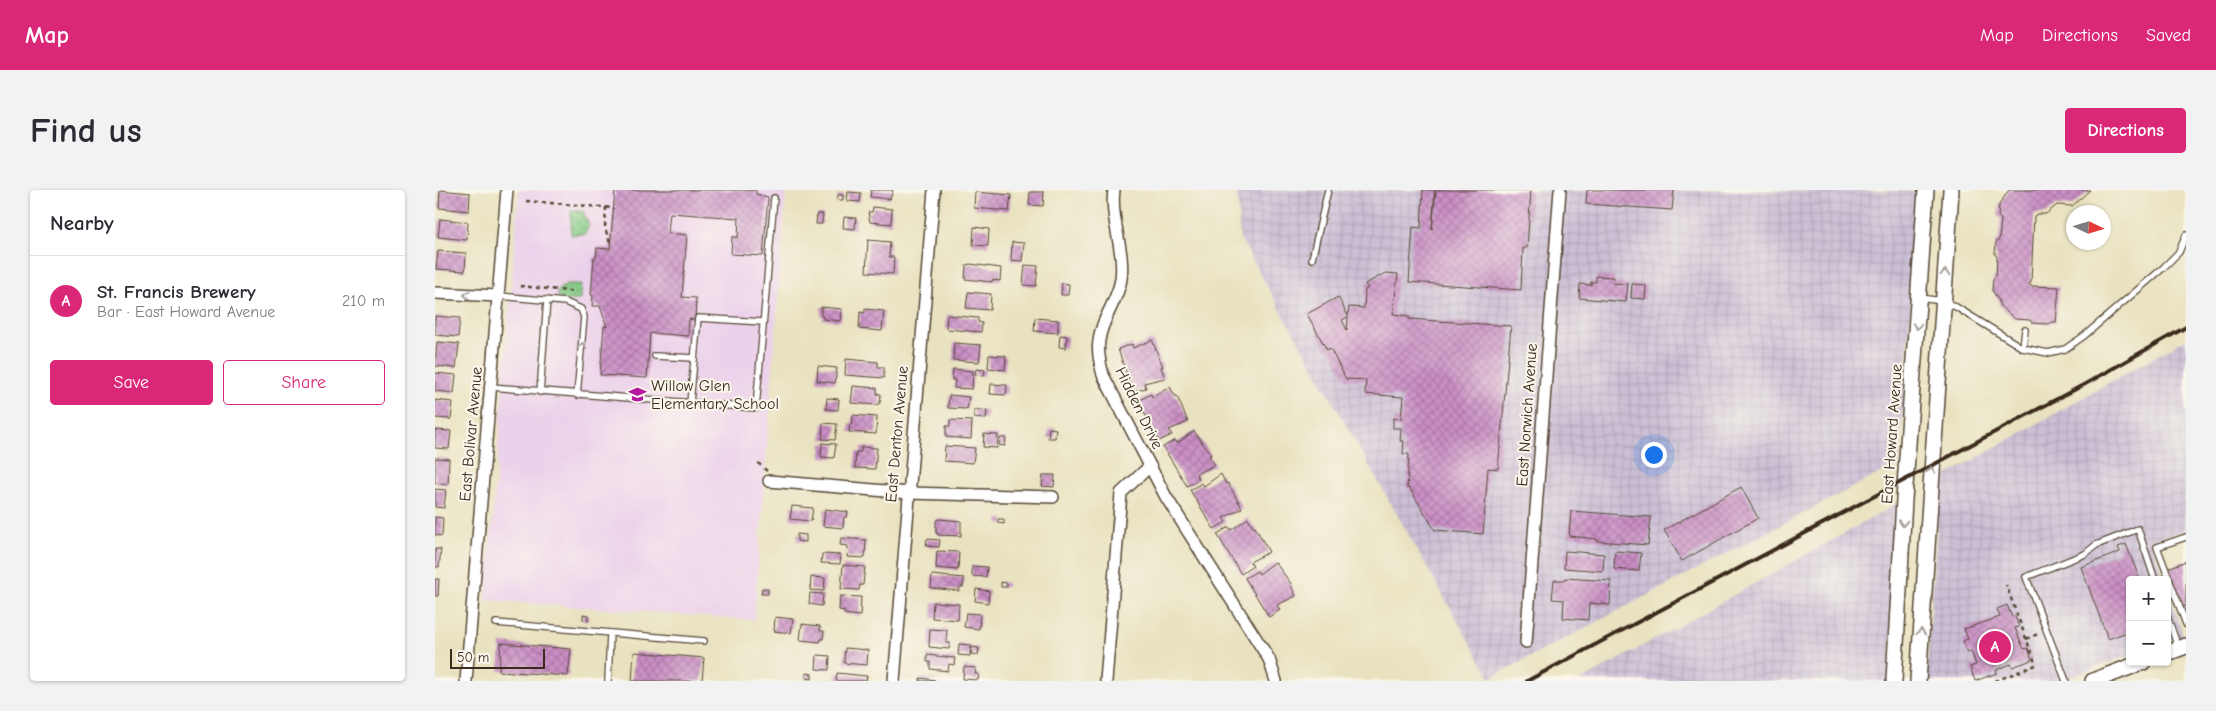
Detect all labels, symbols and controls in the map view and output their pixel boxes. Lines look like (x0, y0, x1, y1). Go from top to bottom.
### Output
text: Map (25, 21, 69, 49)
text: Map (1980, 25, 2014, 46)
text: Directions (2042, 25, 2118, 46)
text: Saved (2146, 25, 2191, 46)
button: Directions (2065, 108, 2186, 153)
text: Find us (30, 110, 142, 151)
north arrow (2066, 205, 2111, 250)
text: Nearby (50, 211, 114, 235)
one-way arrow (1939, 269, 1950, 277)
text: St. Francis Brewery (97, 281, 256, 303)
one-way arrow (462, 289, 470, 300)
text: A (62, 292, 70, 310)
text: 210 m (342, 292, 385, 310)
text: Bar · East Howard Avenue (97, 303, 275, 321)
one-way arrow (1912, 322, 1923, 330)
one-way arrow (576, 342, 587, 350)
street label: East Norwich Avenue (1513, 343, 1541, 487)
button: Save (50, 360, 213, 405)
button: Share (223, 360, 385, 405)
street label: East Howard Avenue (1878, 363, 1906, 505)
street label: Hidden Drive (1111, 364, 1167, 452)
street label: East Denton Avenue (882, 365, 912, 503)
street label: East Bolivar Avenue (456, 366, 486, 502)
place label: Willow Glen Elementary School (651, 377, 779, 413)
school or university icon: Willow Glen Elementary School (627, 385, 647, 405)
your location (1641, 442, 1667, 468)
one-way arrow (1926, 466, 1937, 474)
one-way arrow (1897, 519, 1908, 527)
map controls (2126, 576, 2171, 666)
button: + (2126, 576, 2171, 621)
button: − (2126, 621, 2171, 666)
one-way arrow (1916, 628, 1927, 636)
pin: A (1979, 628, 2011, 666)
scale bar (450, 646, 545, 669)
text: 50 m (457, 649, 489, 666)

